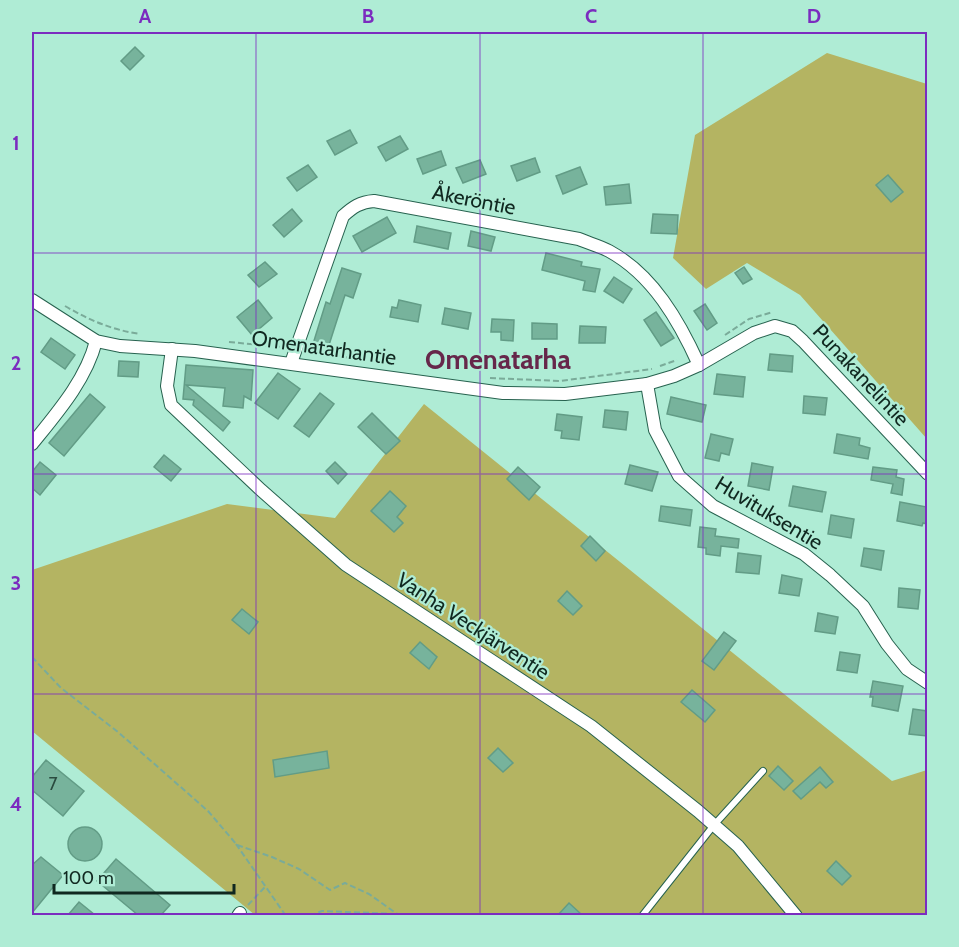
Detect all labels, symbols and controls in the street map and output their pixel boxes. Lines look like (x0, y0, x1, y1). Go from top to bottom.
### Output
text: A (139, 4, 152, 28)
text: B (362, 4, 374, 28)
text: C (585, 4, 597, 28)
text: D (807, 4, 821, 28)
text: 1 (12, 131, 20, 155)
street label: Åkeröntie (430, 178, 518, 220)
street label: Punakanelintie (808, 319, 915, 431)
street label: Omenatarhantie (250, 325, 398, 370)
district label: Omenatarha (425, 343, 571, 376)
text: 2 (11, 351, 21, 375)
street label: Huvituksentie (711, 471, 828, 555)
street label: Vanha Veckjärventie (392, 567, 555, 685)
text: 3 (11, 571, 21, 595)
house number: 7 (48, 773, 58, 795)
text: 4 (10, 792, 22, 816)
scale bar (54, 857, 234, 895)
text: 100 m (63, 867, 114, 889)

